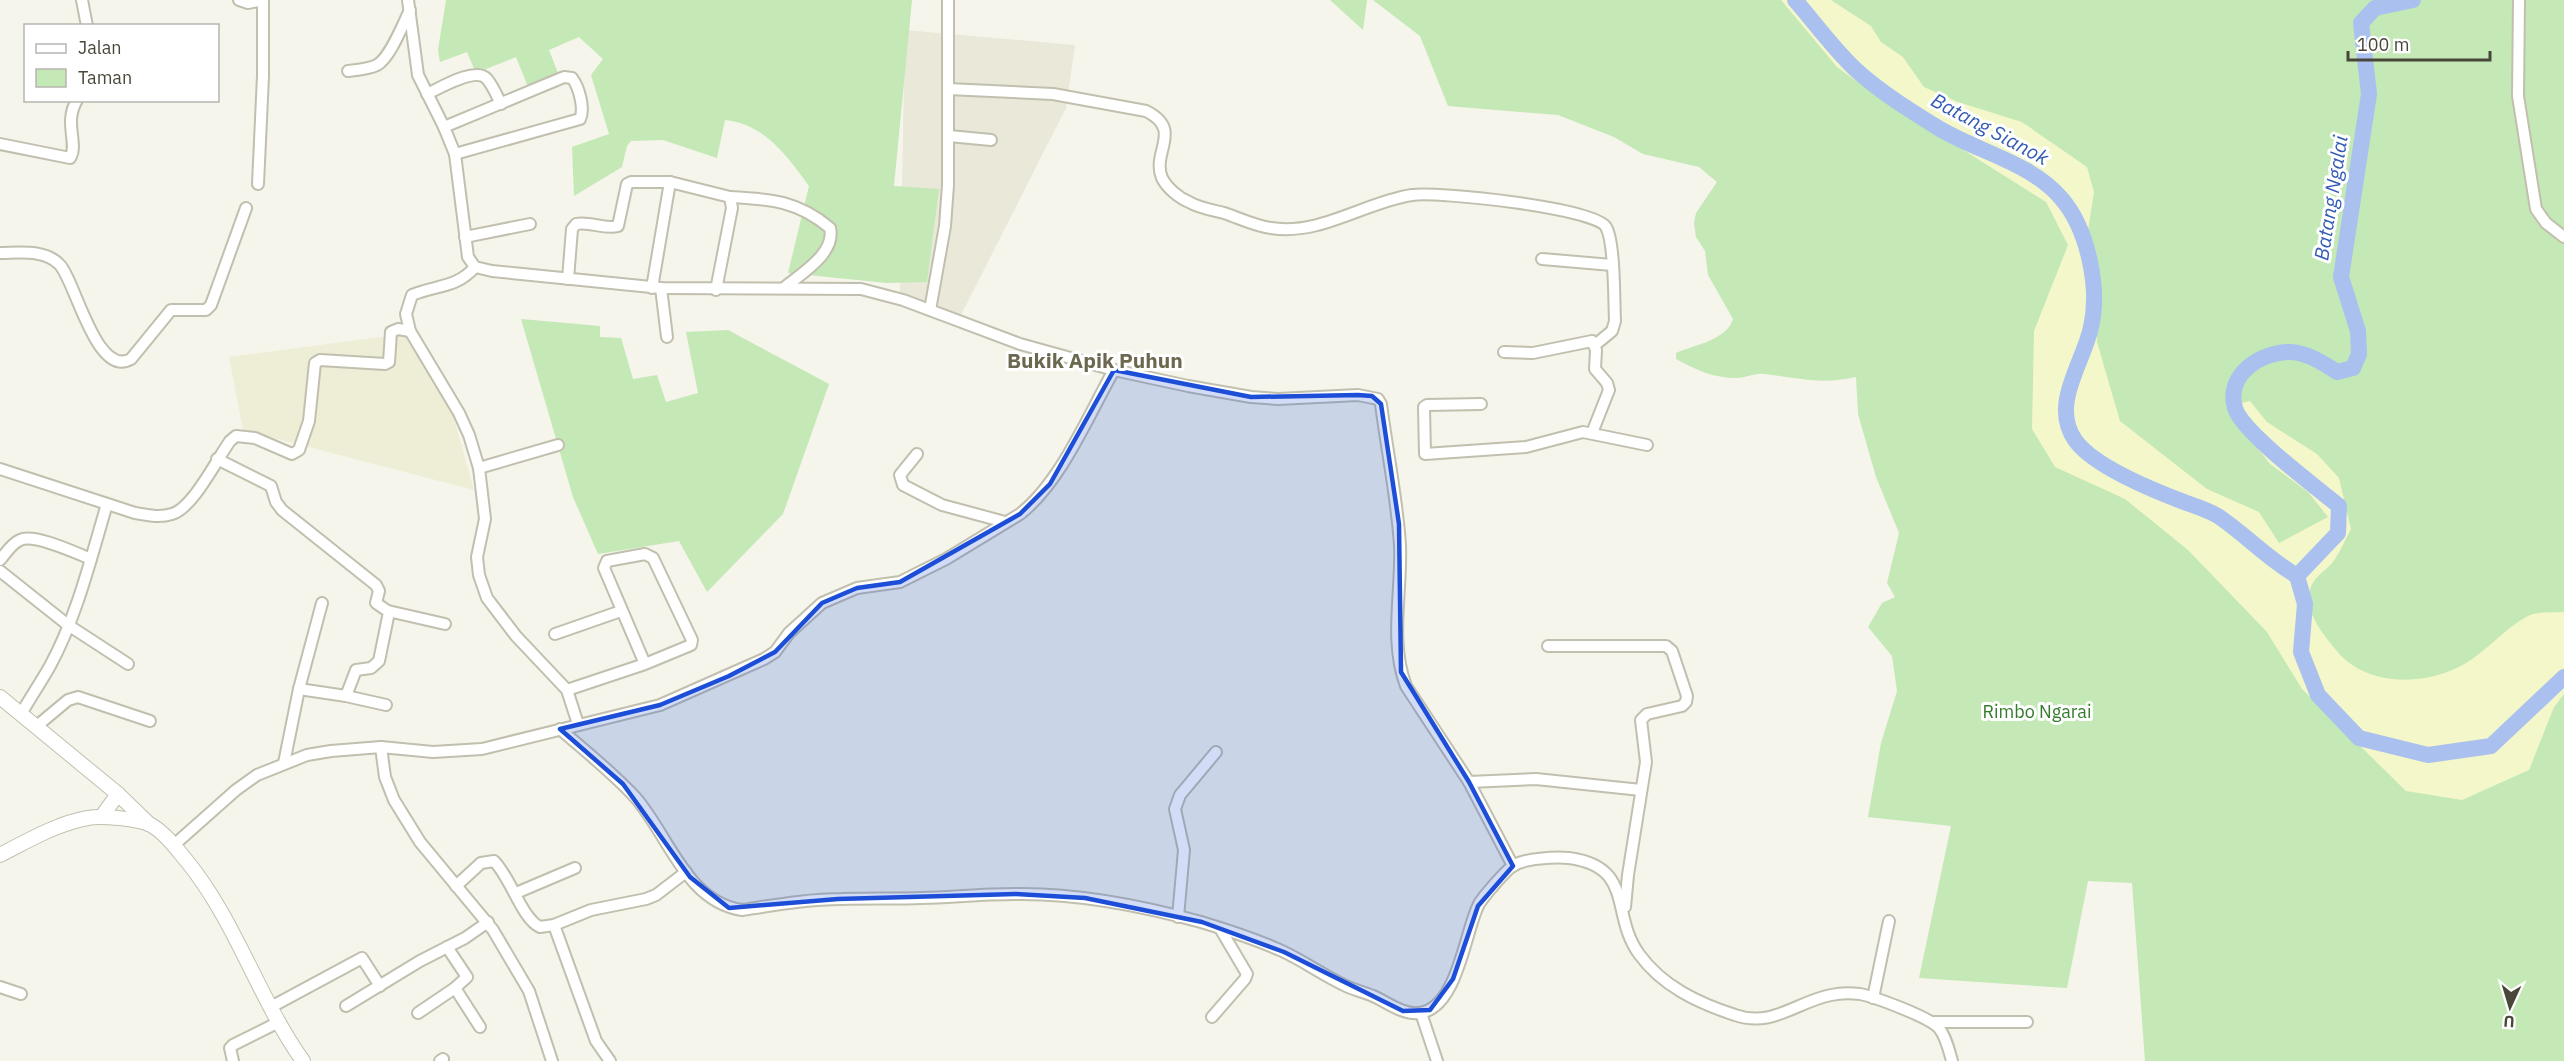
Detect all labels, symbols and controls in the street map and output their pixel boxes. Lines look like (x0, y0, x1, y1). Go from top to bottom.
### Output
legend (24, 24, 219, 102)
scale bar (2348, 24, 2490, 62)
text: 100 m (2357, 33, 2409, 56)
text: Jalan (78, 36, 122, 59)
text: Taman (78, 66, 132, 89)
water label: Batang Sianok (1927, 86, 2054, 171)
water label: Batang Ngalai (2307, 133, 2354, 262)
district label: Bukik Apik Puhun (1007, 346, 1183, 374)
park label: Rimbo Ngarai (1983, 700, 2091, 723)
north arrow (2480, 977, 2540, 1037)
text: U (2503, 1012, 2515, 1032)

